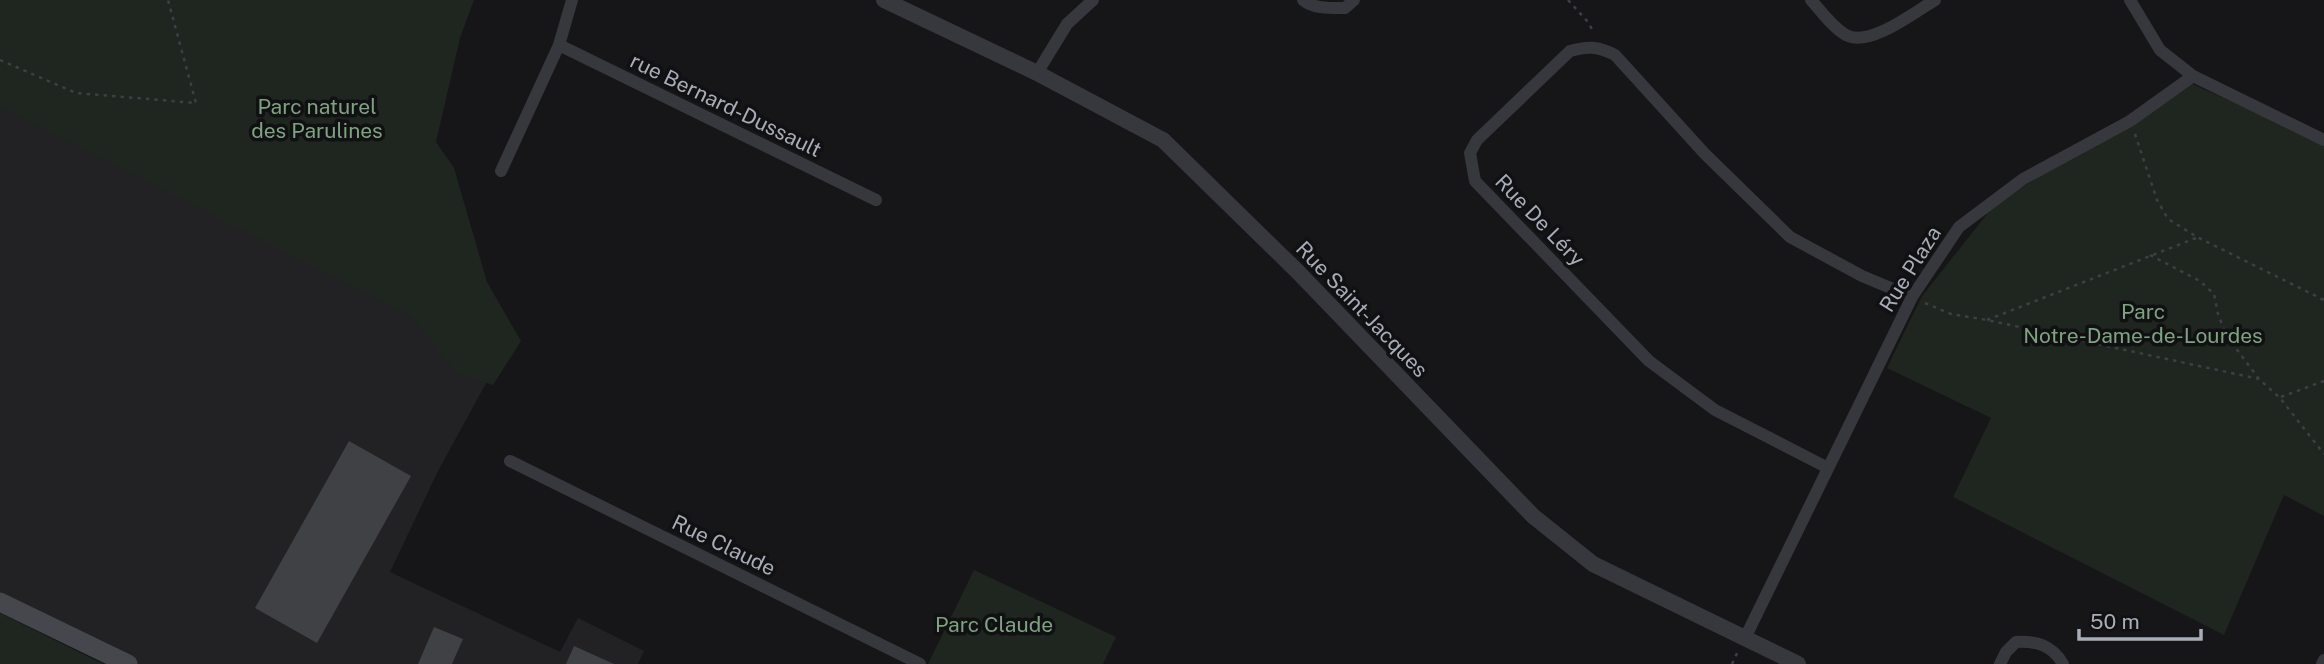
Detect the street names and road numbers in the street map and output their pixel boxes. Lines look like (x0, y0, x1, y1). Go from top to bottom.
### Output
street label: rue Bernard-Dussault (626, 48, 826, 162)
street label: Rue De Léry (1490, 169, 1590, 271)
street label: Rue Plaza (1874, 222, 1946, 316)
street label: Rue Saint-Jacques (1291, 236, 1433, 382)
street label: Rue Claude (668, 509, 780, 581)

